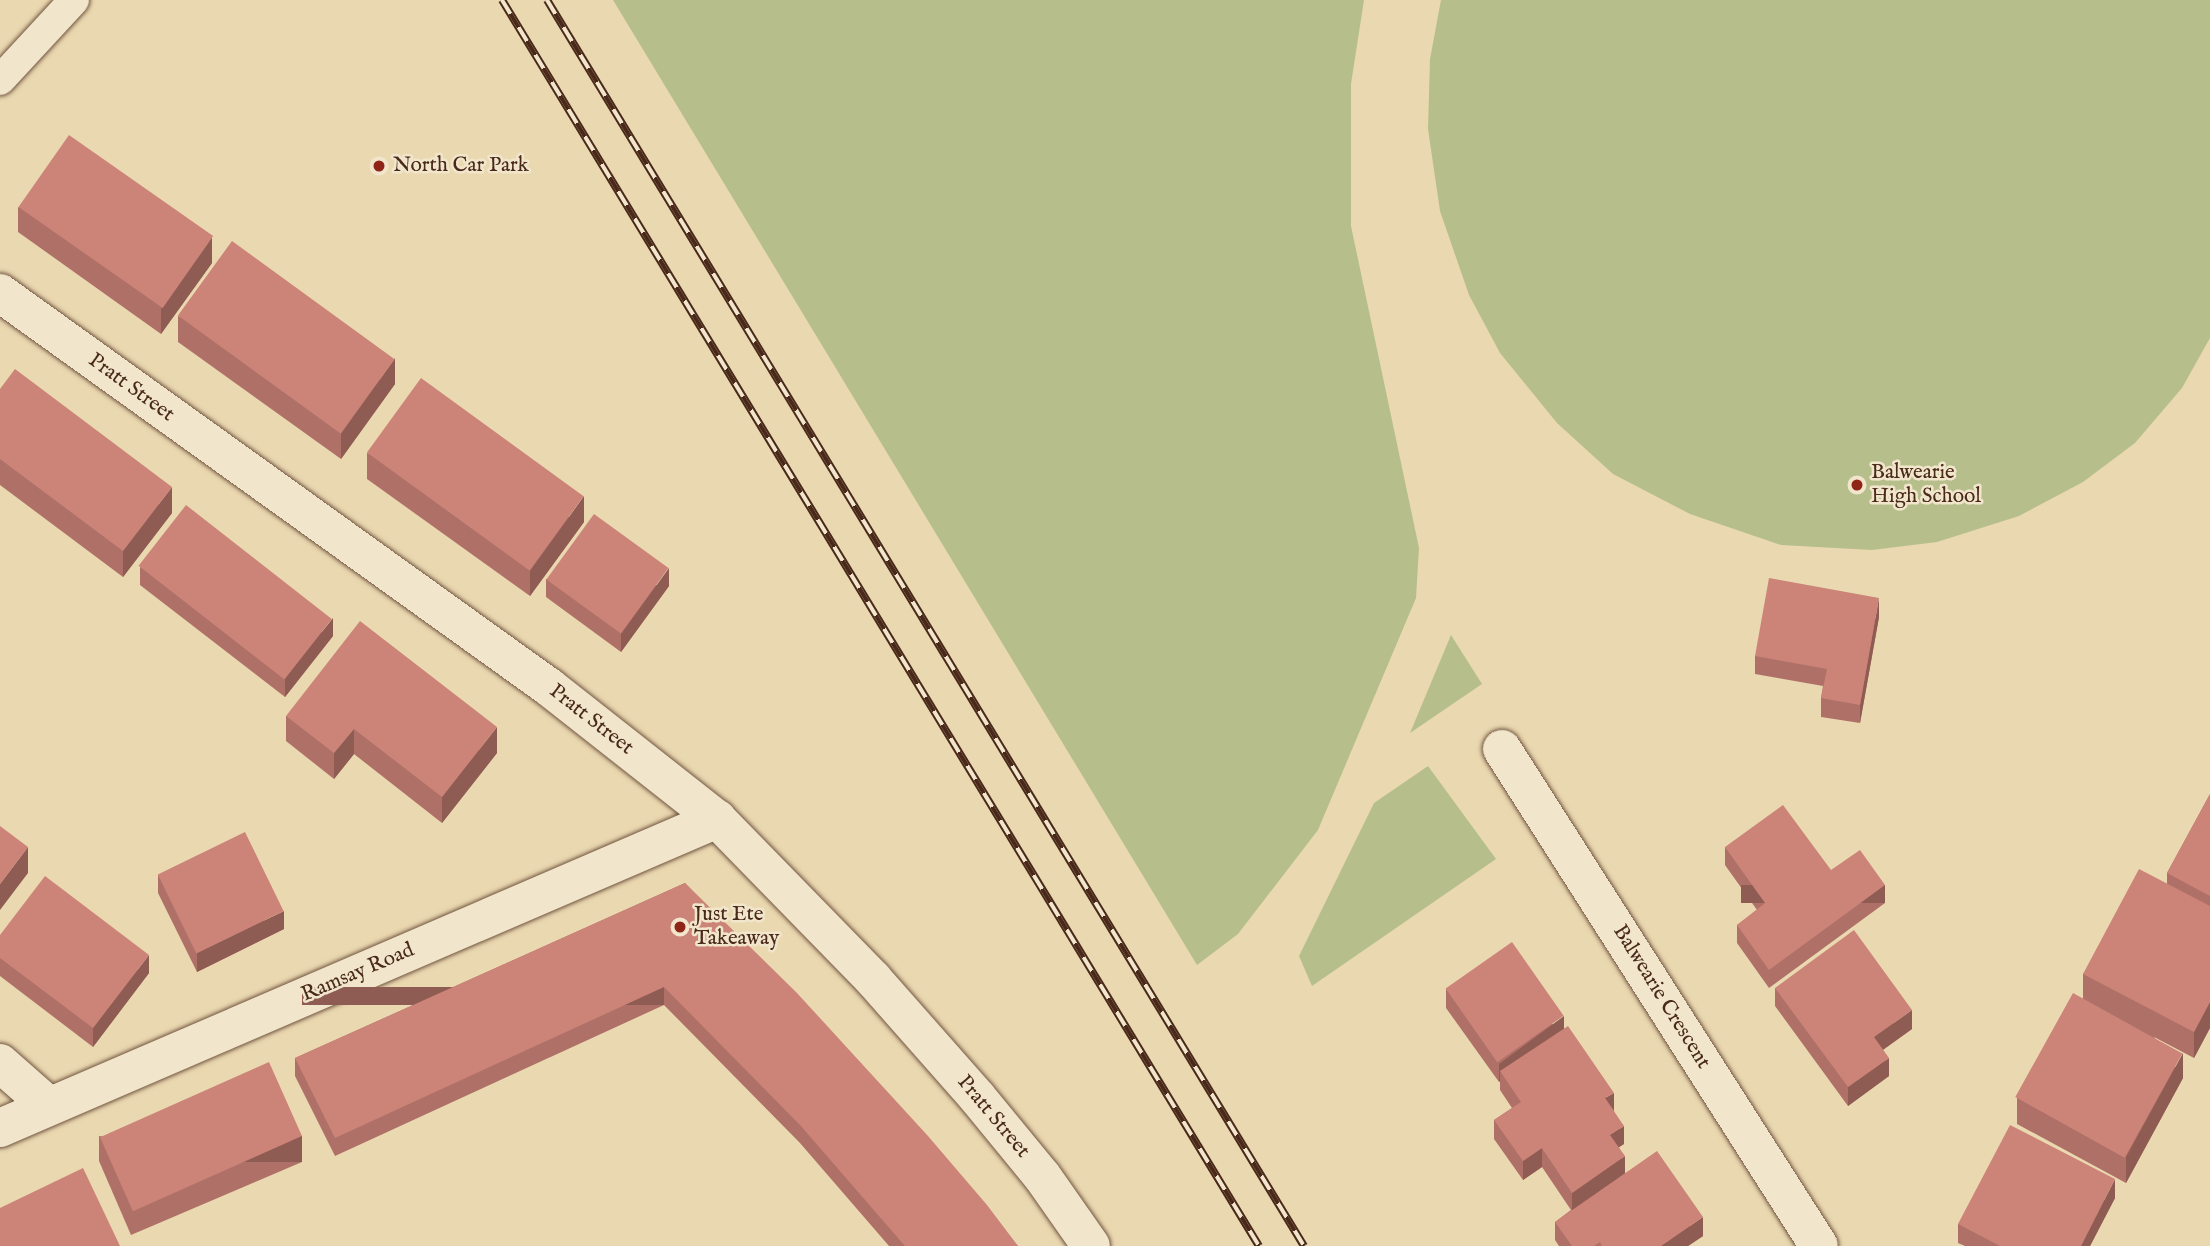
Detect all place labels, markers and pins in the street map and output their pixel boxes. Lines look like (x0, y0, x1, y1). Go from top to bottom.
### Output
place label: North Car Park (393, 153, 529, 179)
marker: North Car Park (371, 158, 387, 174)
place label: Balwearie High School (1871, 460, 1981, 510)
marker: Balwearie High School (1849, 477, 1865, 493)
place label: Just Ete Takeaway (694, 902, 779, 952)
marker: Just Ete Takeaway (672, 919, 688, 935)

